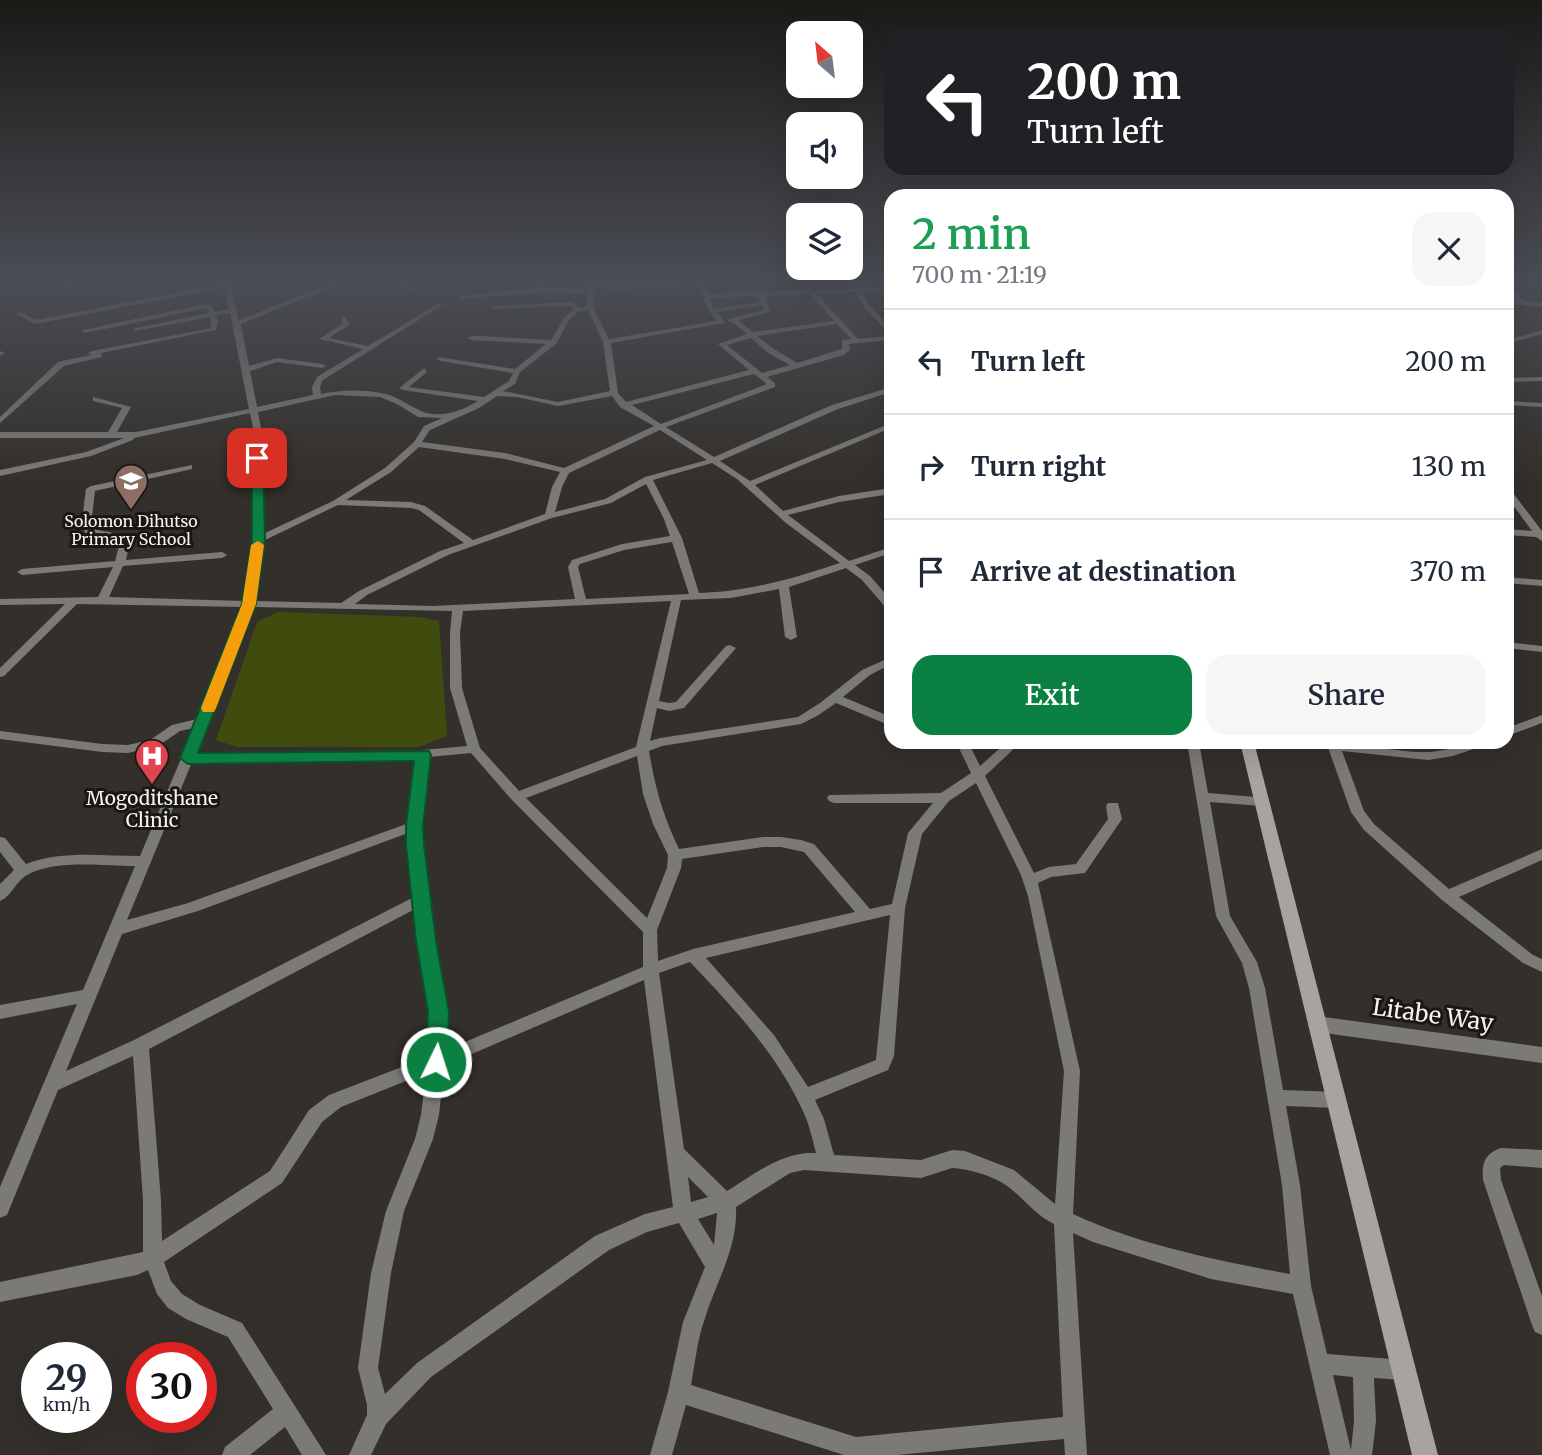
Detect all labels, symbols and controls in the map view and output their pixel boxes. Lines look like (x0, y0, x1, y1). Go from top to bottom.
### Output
north arrow (786, 21, 863, 98)
map controls (786, 21, 863, 280)
text: 200 m (1027, 51, 1181, 112)
icon: left (912, 56, 1003, 147)
button: sound (786, 112, 863, 189)
text: Turn left (1027, 112, 1164, 152)
button: layers (786, 203, 863, 280)
text: 2 min (912, 208, 1031, 260)
button: close (1412, 212, 1486, 286)
text: 700 m · 21:19 (912, 260, 1047, 289)
icon: left (912, 343, 950, 381)
text: Turn left (971, 345, 1085, 378)
text: 200 m (1405, 345, 1486, 378)
pin (227, 428, 287, 488)
icon: arrive (238, 439, 276, 477)
icon: right (912, 448, 950, 486)
text: Turn right (971, 450, 1106, 483)
text: 130 m (1412, 450, 1486, 483)
school or university icon: Solomon Dihutso Primary School (112, 462, 150, 511)
place label: Solomon Dihutso Primary School (64, 511, 198, 549)
icon: arrive (912, 553, 950, 591)
text: Arrive at destination (971, 555, 1236, 588)
text: 370 m (1409, 555, 1486, 588)
button: Exit (912, 655, 1192, 735)
button: Share (1206, 655, 1486, 735)
hospital icon: Mogoditshane Clinic (133, 737, 171, 786)
place label: Mogoditshane Clinic (86, 786, 218, 832)
street label: Litabe Way (1371, 992, 1496, 1037)
position arrow (399, 1025, 473, 1099)
speed limit sign: 30 (126, 1342, 217, 1433)
text: 29 (46, 1356, 87, 1400)
text: km/h (43, 1393, 90, 1416)

